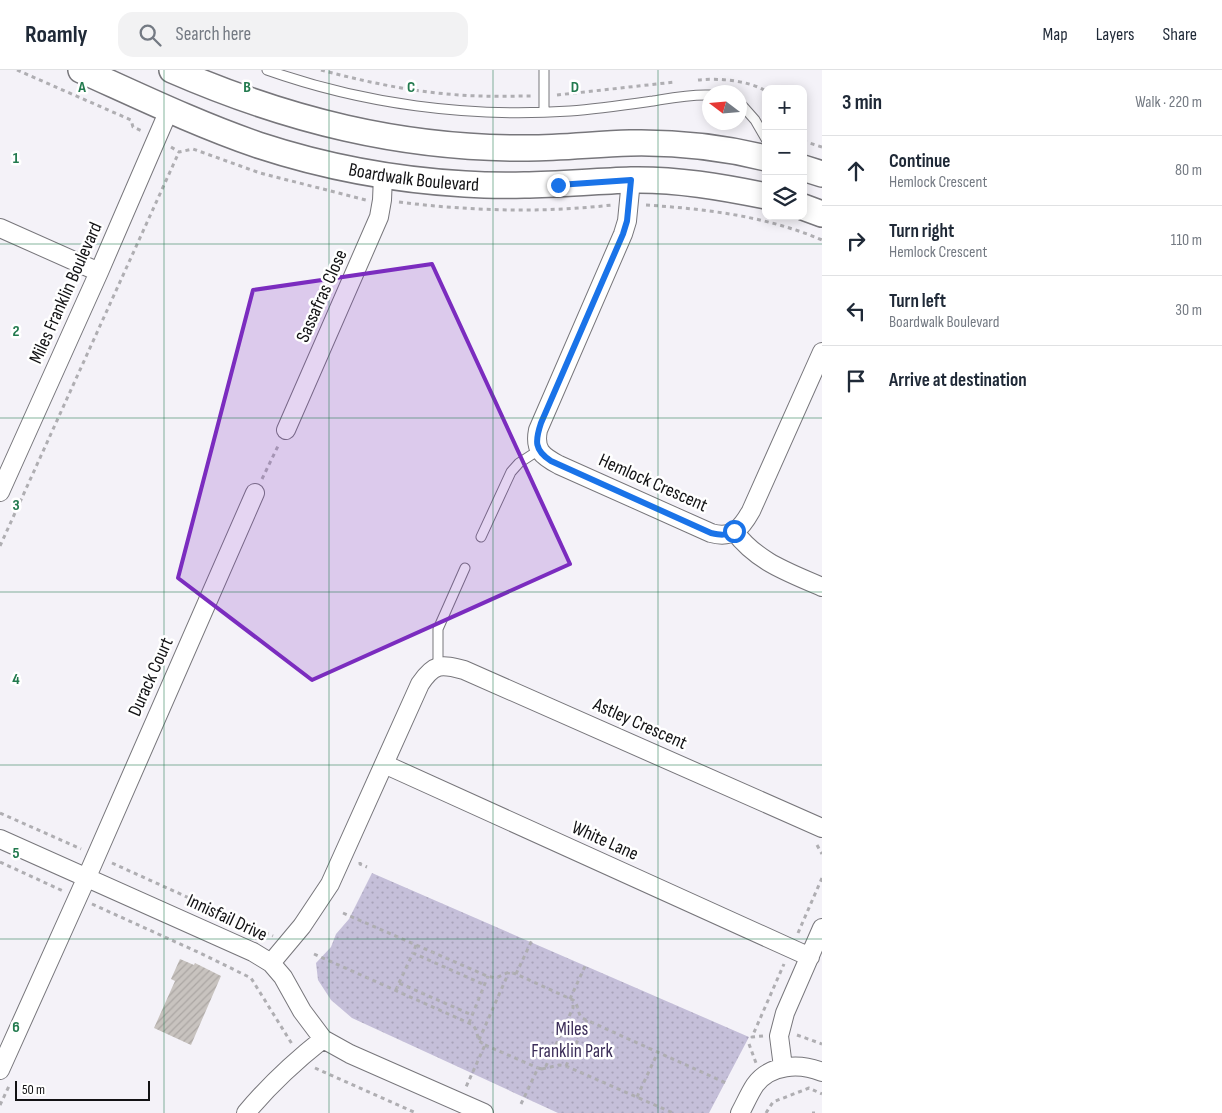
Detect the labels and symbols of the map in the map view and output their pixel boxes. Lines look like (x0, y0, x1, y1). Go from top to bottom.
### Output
text: A (77, 78, 86, 97)
text: B (243, 78, 251, 97)
text: C (407, 78, 415, 97)
text: D (571, 78, 579, 97)
north arrow (702, 85, 747, 130)
text: 1 (13, 149, 20, 168)
street label: Boardwalk Boulevard (347, 158, 480, 196)
route end (547, 174, 570, 197)
street label: Miles Franklin Boulevard (25, 219, 107, 367)
street label: Sassafras Close (291, 246, 353, 346)
text: 2 (12, 322, 20, 341)
street label: Hemlock Crescent (595, 449, 711, 517)
text: 3 (12, 496, 20, 515)
route start (723, 520, 746, 543)
street label: Durack Court (123, 634, 179, 720)
text: 4 (12, 670, 20, 689)
street label: Astley Crescent (589, 693, 691, 755)
street label: White Lane (568, 816, 642, 866)
text: 5 (12, 844, 20, 863)
street label: Innisfail Drive (183, 889, 271, 947)
text: 6 (12, 1018, 20, 1037)
park label: Miles Franklin Park (531, 1018, 613, 1063)
scale bar (15, 1078, 150, 1101)

